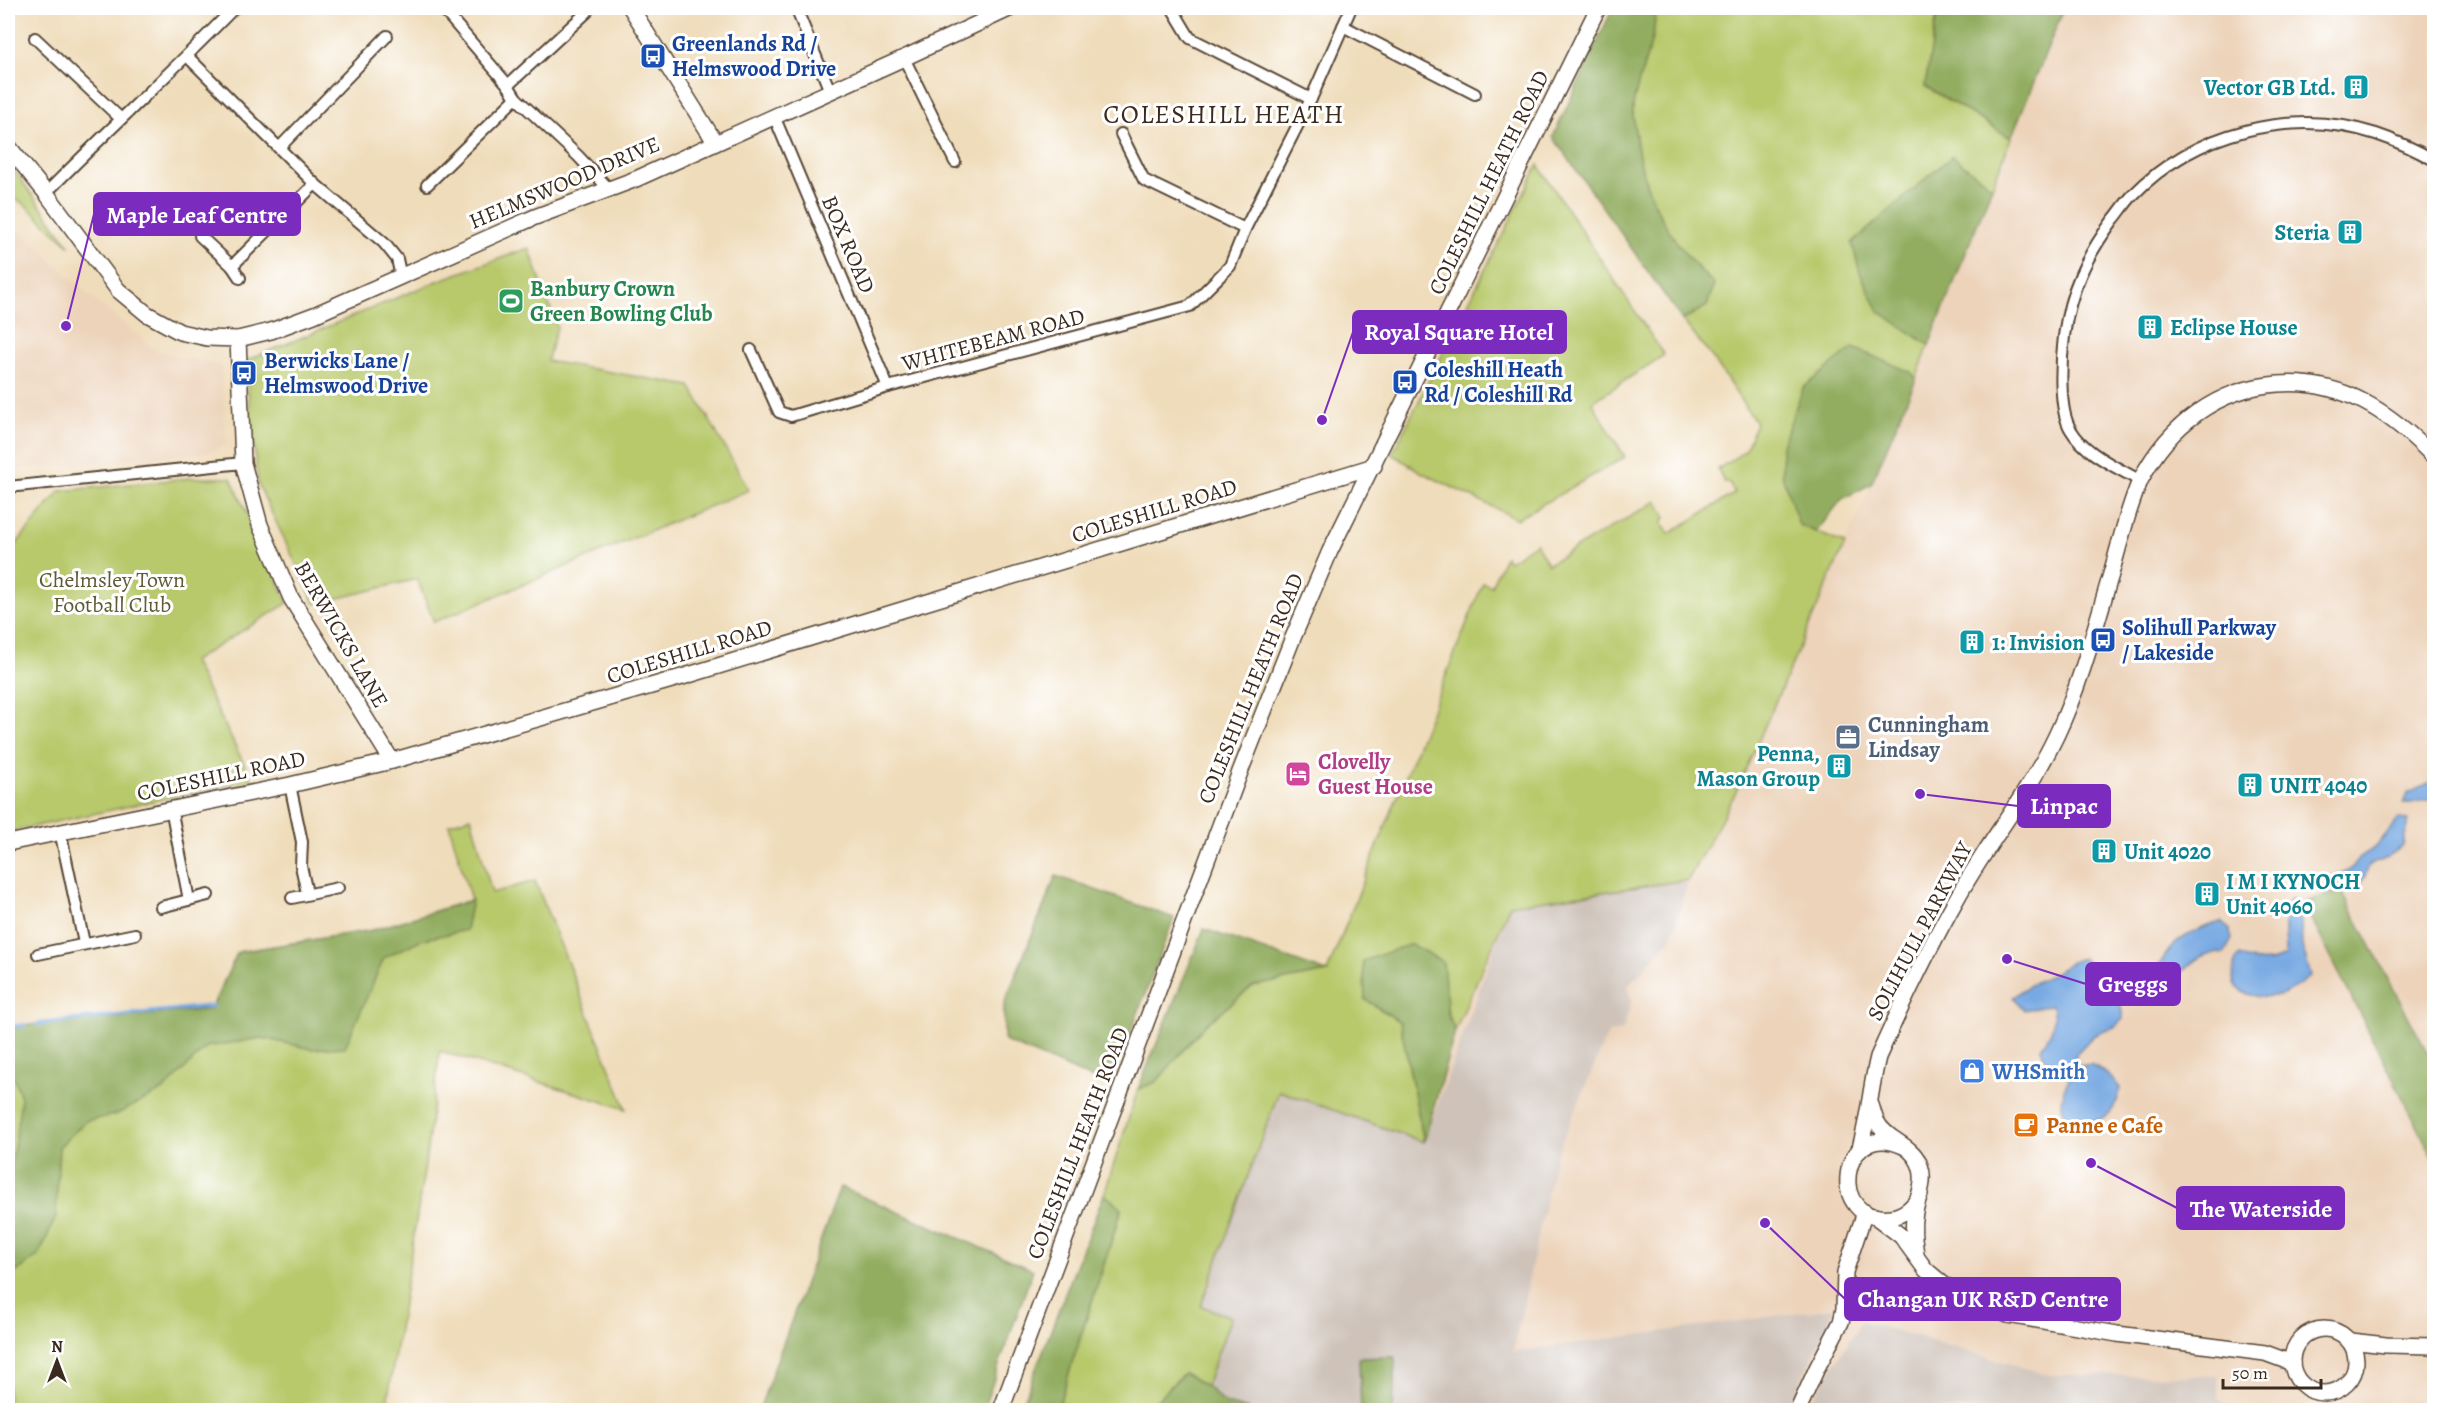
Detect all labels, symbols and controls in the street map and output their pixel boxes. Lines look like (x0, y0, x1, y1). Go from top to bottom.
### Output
place label: Greenlands Rd / Helmswood Drive (672, 29, 836, 84)
bus stop icon: Greenlands Rd / Helmswood Drive (638, 41, 668, 71)
street label: COLESHILL HEATH ROAD (1421, 65, 1556, 300)
building icon: Vector GB Ltd. (2341, 72, 2371, 102)
place label: Vector GB Ltd. (2203, 73, 2336, 103)
district label: COLESHILL HEATH (1103, 97, 1345, 132)
street label: HELMSWOOD DRIVE (464, 129, 664, 237)
street label: BOX ROAD (814, 191, 882, 298)
callout: Maple Leaf Centre (94, 193, 300, 235)
text: Maple Leaf Centre (106, 199, 288, 231)
building icon: Steria (2335, 217, 2365, 247)
place label: Steria (2275, 218, 2330, 248)
place label: Banbury Crown Green Bowling Club (530, 274, 713, 329)
sports icon: Banbury Crown Green Bowling Club (496, 286, 526, 316)
street label: WHITEBEAM ROAD (898, 301, 1088, 379)
callout: Royal Square Hotel (1353, 311, 1566, 353)
building icon: Eclipse House (2135, 312, 2165, 342)
place label: Eclipse House (2170, 313, 2298, 343)
text: Royal Square Hotel (1364, 316, 1554, 348)
place label: Berwicks Lane / Helmswood Drive (264, 346, 428, 401)
place label: Coleshill Heath Rd / Coleshill Rd (1424, 355, 1573, 410)
bus stop icon: Berwicks Lane / Helmswood Drive (229, 358, 259, 388)
bus stop icon: Coleshill Heath Rd / Coleshill Rd (1390, 367, 1420, 397)
street label: COLESHILL ROAD (1068, 472, 1241, 550)
street label: BERWICKS LANE (287, 556, 395, 713)
park label: Chelmsley Town Football Club (39, 565, 185, 620)
street label: COLESHILL HEATH ROAD (1191, 569, 1311, 808)
street label: COLESHILL ROAD (603, 613, 776, 691)
place label: Solihull Parkway / Lakeside (2122, 613, 2277, 668)
bus stop icon: Solihull Parkway / Lakeside (2088, 625, 2118, 655)
building icon: 1: Invision (1957, 627, 1987, 657)
place label: 1: Invision (1992, 628, 2085, 658)
place label: Cunningham Lindsay (1868, 710, 1989, 765)
office icon: Cunningham Lindsay (1833, 722, 1863, 752)
place label: Penna, Mason Group (1697, 739, 1820, 794)
street label: COLESHILL ROAD (134, 743, 308, 808)
place label: Clovelly Guest House (1318, 747, 1433, 802)
building icon: Penna, Mason Group (1824, 751, 1854, 781)
hotel icon: Clovelly Guest House (1283, 759, 1313, 789)
building icon: UNIT 4040 (2235, 770, 2265, 800)
place label: UNIT 4040 (2270, 771, 2367, 801)
callout: Linpac (2018, 785, 2110, 827)
text: Linpac (2030, 790, 2098, 822)
street label: SOLIHULL PARKWAY (1860, 836, 1980, 1026)
building icon: Unit 4020 (2089, 836, 2119, 866)
place label: Unit 4020 (2124, 837, 2211, 867)
place label: I M I KYNOCH Unit 4060 (2226, 867, 2360, 922)
building icon: I M I KYNOCH Unit 4060 (2192, 879, 2222, 909)
callout: Greggs (2086, 963, 2180, 1005)
text: Greggs (2098, 968, 2168, 1000)
street label: COLESHILL HEATH ROAD (1020, 1023, 1136, 1264)
shop icon: WHSmith (1957, 1056, 1987, 1086)
place label: WHSmith (1991, 1057, 2085, 1087)
cafe icon: Panne e Cafe (2011, 1110, 2041, 1140)
place label: Panne e Cafe (2046, 1111, 2163, 1141)
callout: The Waterside (2177, 1187, 2344, 1229)
text: The Waterside (2190, 1193, 2332, 1225)
callout: Changan UK R&D Centre (1845, 1278, 2120, 1320)
text: Changan UK R&D Centre (1857, 1283, 2109, 1315)
north arrow (27, 1331, 87, 1391)
text: N (51, 1336, 63, 1358)
scale bar (2223, 1352, 2320, 1390)
text: 50 m (2232, 1361, 2268, 1385)

